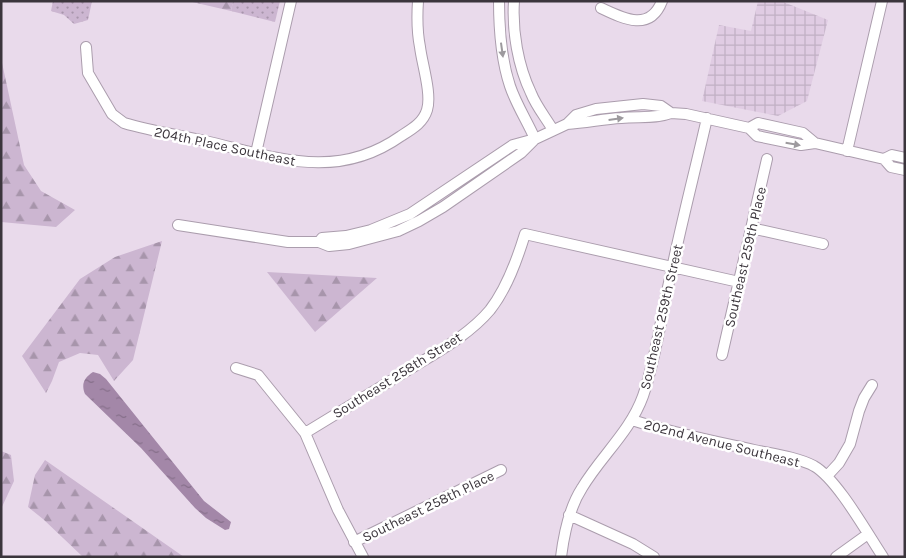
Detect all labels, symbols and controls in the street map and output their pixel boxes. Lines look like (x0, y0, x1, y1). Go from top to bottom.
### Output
one-way arrow (498, 42, 506, 58)
one-way arrow (608, 115, 624, 123)
street label: 204th Place Southeast (153, 123, 297, 170)
one-way arrow (786, 140, 802, 148)
street label: Southeast 259th Place (721, 185, 770, 329)
street label: Southeast 259th Street (636, 243, 687, 391)
street label: Southeast 258th Street (329, 329, 465, 422)
street label: 202nd Avenue Southeast (642, 416, 801, 471)
street label: Southeast 258th Place (360, 467, 497, 546)

